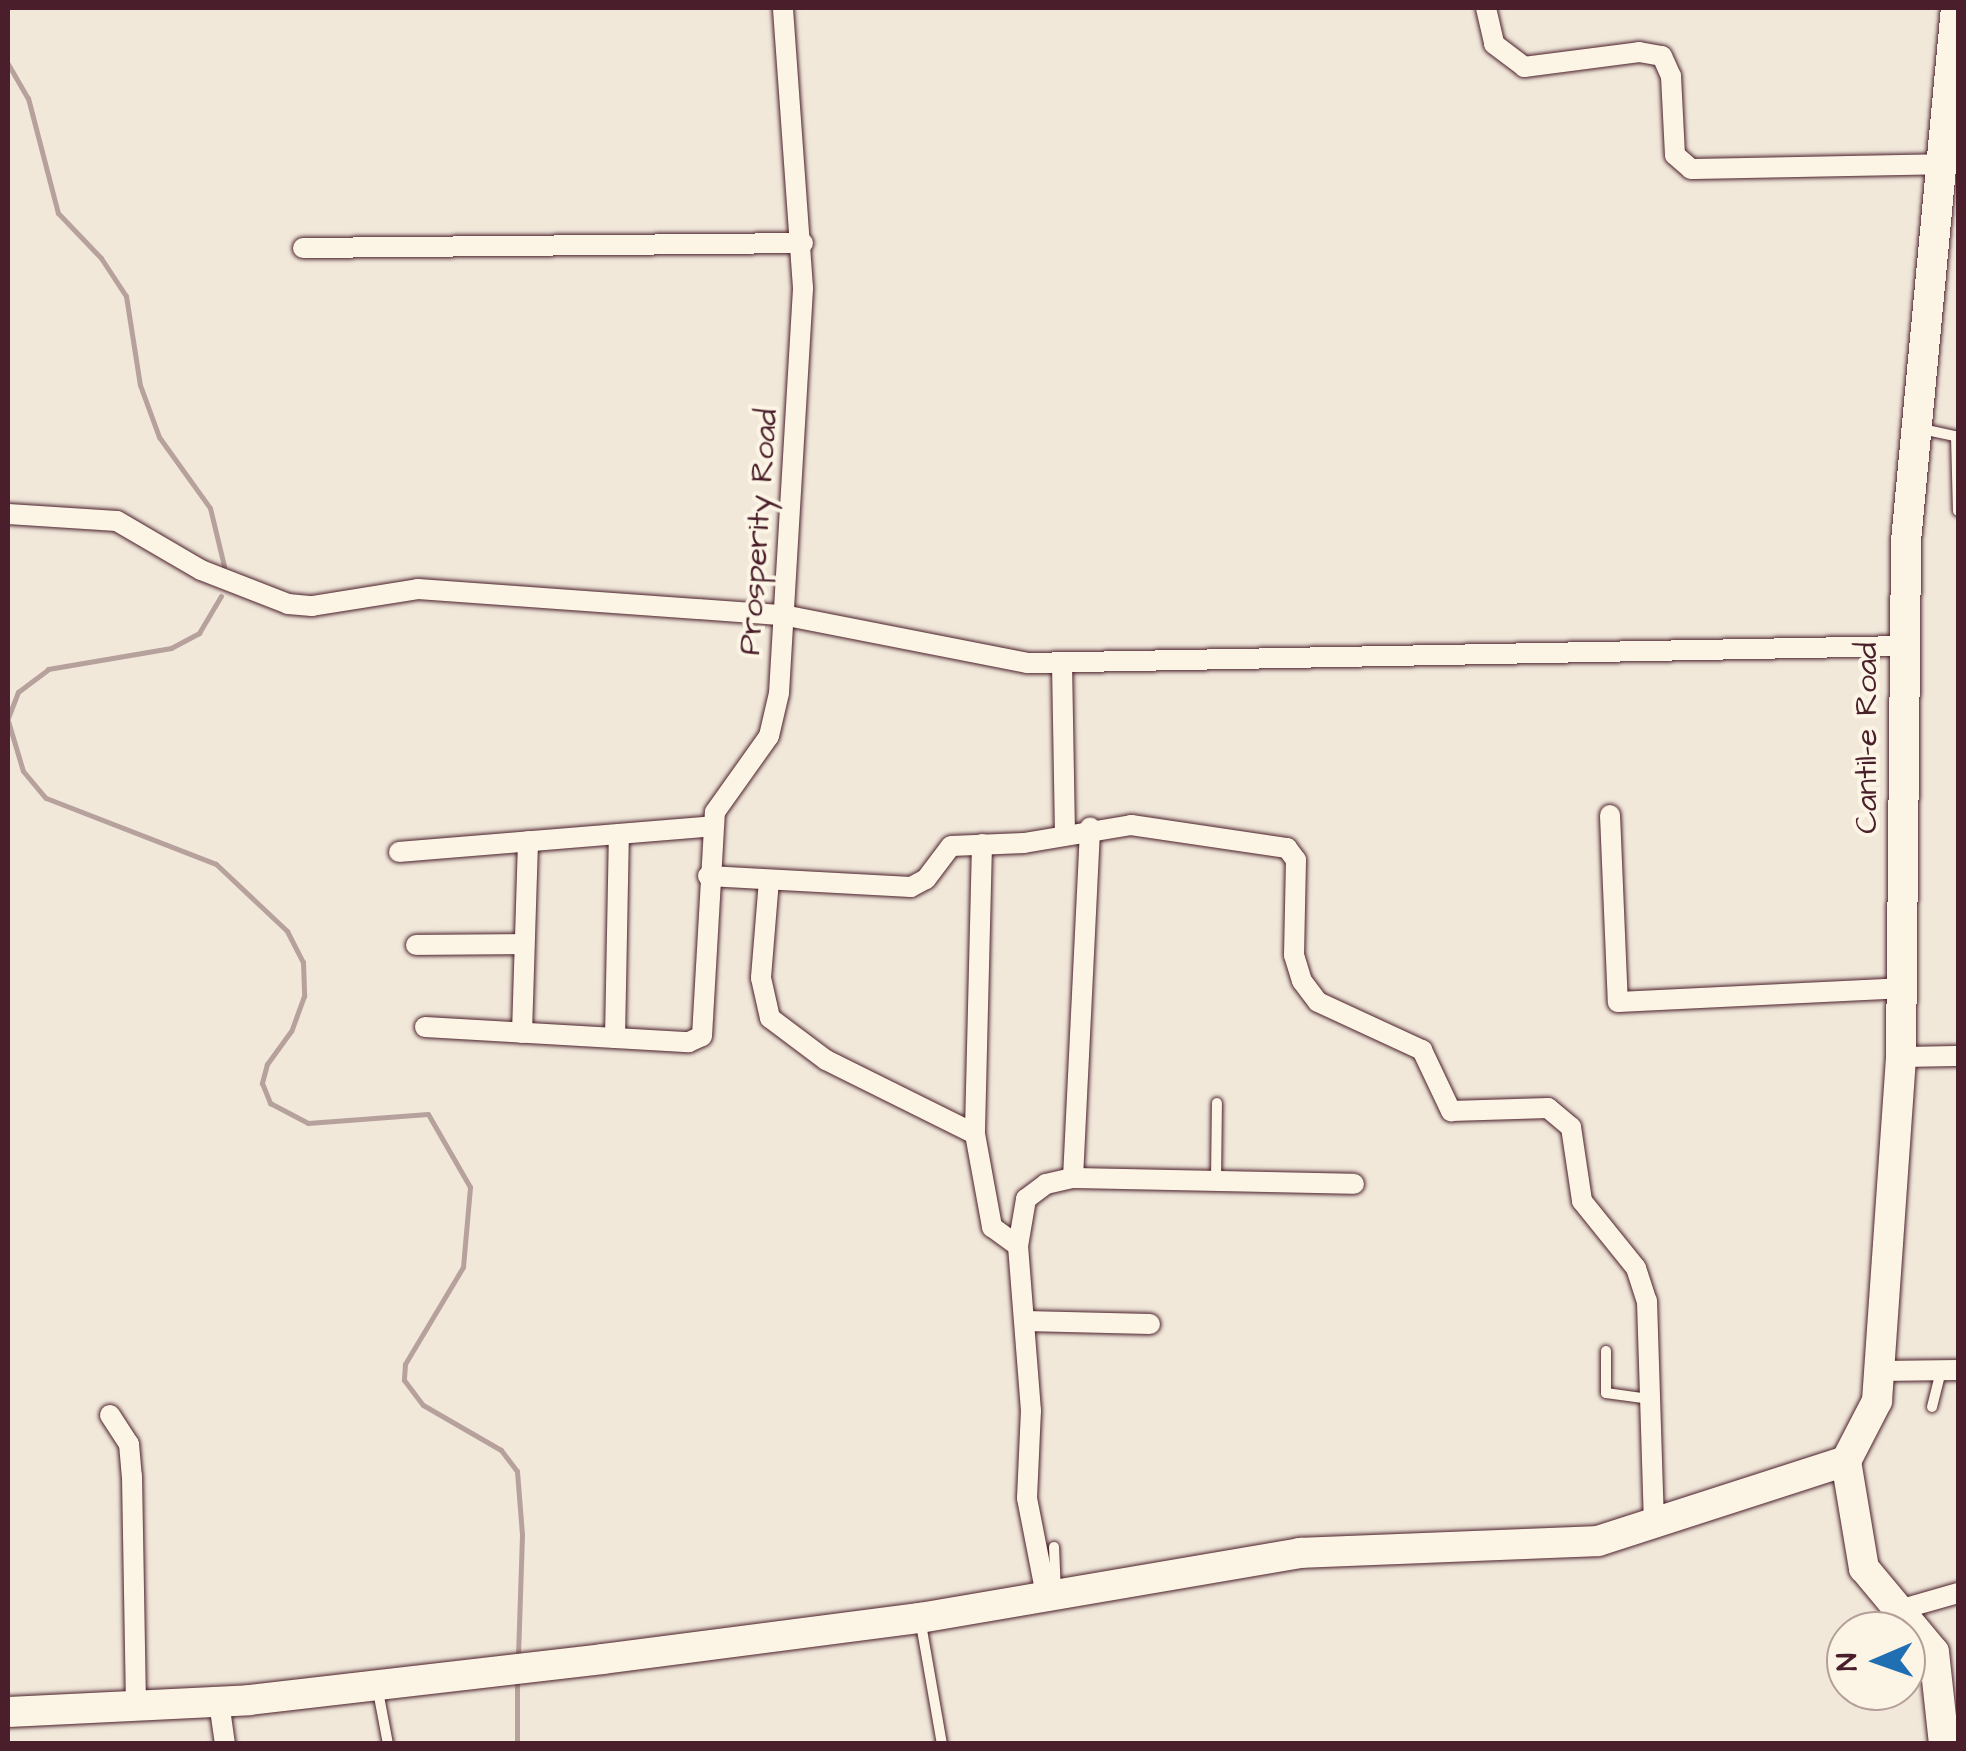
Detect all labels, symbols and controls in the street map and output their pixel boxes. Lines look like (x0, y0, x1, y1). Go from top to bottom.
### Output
street label: Prosperity Road (731, 408, 787, 656)
street label: Cantil-e Road (1848, 642, 1886, 834)
north arrow (1826, 1611, 1926, 1711)
text: N (1828, 1653, 1867, 1671)

